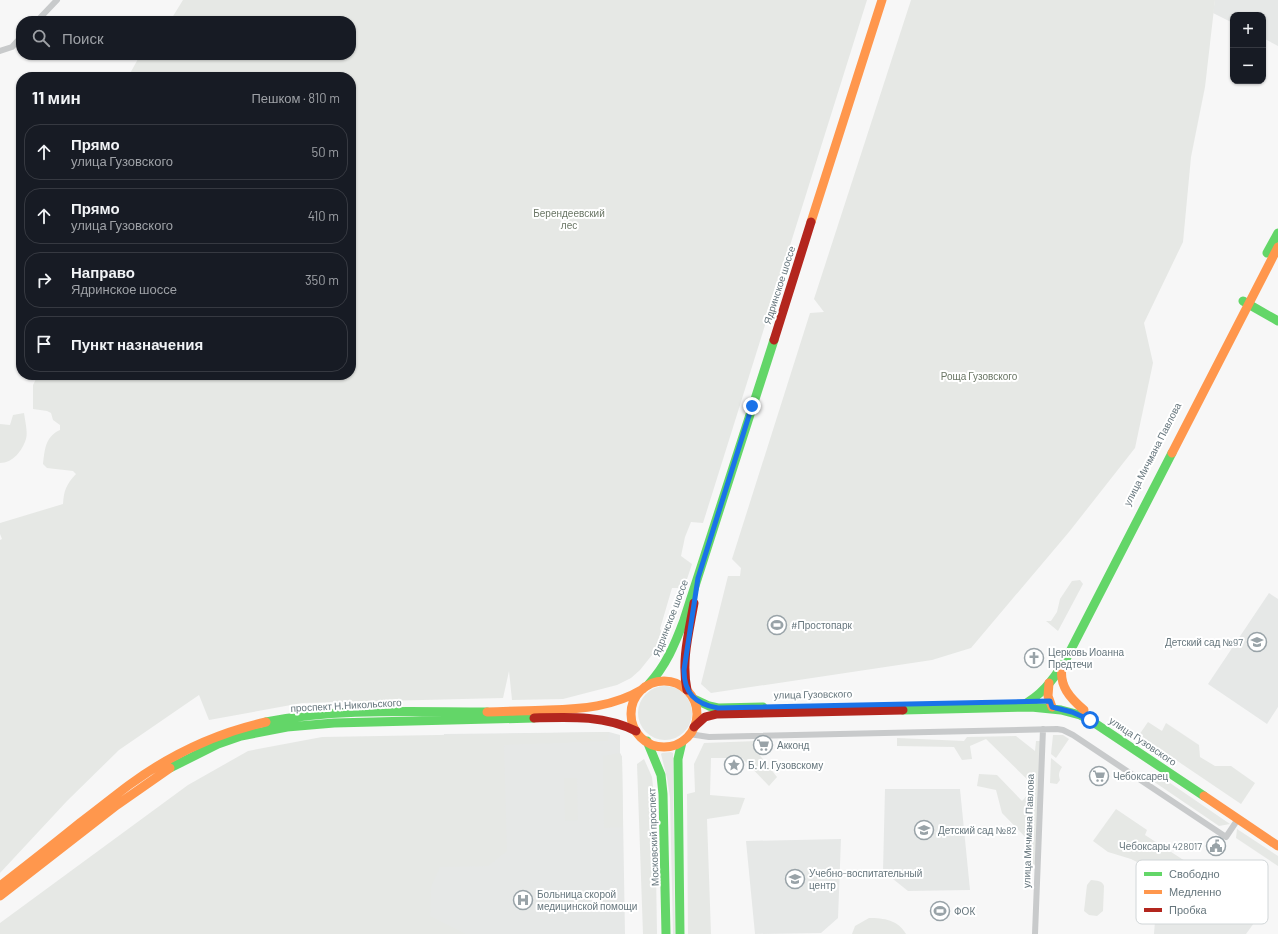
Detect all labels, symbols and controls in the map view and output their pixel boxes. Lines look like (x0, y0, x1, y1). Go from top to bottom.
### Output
map controls (1230, 12, 1266, 84)
button: + (1230, 12, 1266, 48)
search box (16, 16, 356, 60)
icon: search (30, 27, 52, 49)
text: Поиск (62, 29, 104, 47)
button: − (1230, 48, 1266, 84)
text: 11 мин (32, 87, 81, 107)
text: Пешком · 810 m (251, 90, 340, 106)
text: Прямо (71, 135, 120, 153)
icon: ahead (33, 141, 55, 163)
text: 50 m (312, 144, 339, 160)
text: улица Гузовского (71, 153, 173, 169)
text: Прямо (71, 199, 120, 217)
icon: ahead (33, 205, 55, 227)
park label: Берендеевский лес (533, 207, 605, 231)
text: 410 m (308, 208, 339, 224)
text: улица Гузовского (71, 217, 173, 233)
street label: Ядринское шоссе (761, 244, 797, 326)
text: Направо (71, 263, 135, 281)
icon: right (33, 269, 55, 291)
text: 350 m (305, 272, 339, 288)
text: Ядринское шоссе (71, 281, 177, 297)
icon: arrive (33, 333, 55, 355)
text: Пункт назначения (71, 335, 203, 353)
park label: Роща Гузовского (941, 370, 1018, 382)
route end (743, 397, 761, 415)
street label: улица Мичмана Павлова (1121, 400, 1183, 508)
street label: Ядринское шоссе (650, 577, 690, 658)
sports icon: #Простопарк (766, 614, 788, 636)
place label: #Простопарк (791, 619, 852, 631)
school or university icon: Детский сад №97 (1246, 631, 1268, 653)
place label: Детский сад №97 (1165, 636, 1243, 648)
place label: Церковь Иоанна Предтечи (1048, 646, 1124, 670)
church icon: Церковь Иоанна Предтечи (1023, 647, 1045, 669)
street label: улица Гузовского (774, 687, 853, 701)
street label: проспект Н.Никольского (290, 696, 402, 714)
route start (1081, 711, 1099, 729)
street label: улица Гузовского (1107, 714, 1179, 768)
supermarket icon: Акконд (752, 734, 774, 756)
place label: Акконд (777, 739, 810, 751)
place icon: Б. И. Гузовскому (723, 754, 745, 776)
place label: Б. И. Гузовскому (748, 759, 823, 771)
supermarket icon: Чебоксарец (1088, 765, 1110, 787)
place label: Чебоксарец (1113, 770, 1169, 782)
street label: улица Мичмана Павлова (1020, 773, 1036, 888)
street label: Московский проспект (645, 787, 661, 886)
school or university icon: Детский сад №82 (913, 819, 935, 841)
place label: Детский сад №82 (938, 824, 1017, 836)
public building icon: Чебоксары 428017 (1205, 835, 1227, 857)
place label: Чебоксары 428017 (1119, 840, 1202, 852)
legend (1136, 860, 1268, 924)
place label: Учебно-воспитательный центр (809, 867, 922, 891)
text: Свободно (1169, 867, 1220, 880)
school or university icon: Учебно-воспитательный центр (784, 868, 806, 890)
text: Медленно (1169, 885, 1221, 898)
place label: Больница скорой медицинской помощи (537, 888, 637, 912)
hospital icon: Больница скорой медицинской помощи (512, 889, 534, 911)
sports icon: ФОК (929, 900, 951, 922)
text: Пробка (1169, 903, 1207, 916)
place label: ФОК (954, 905, 975, 917)

